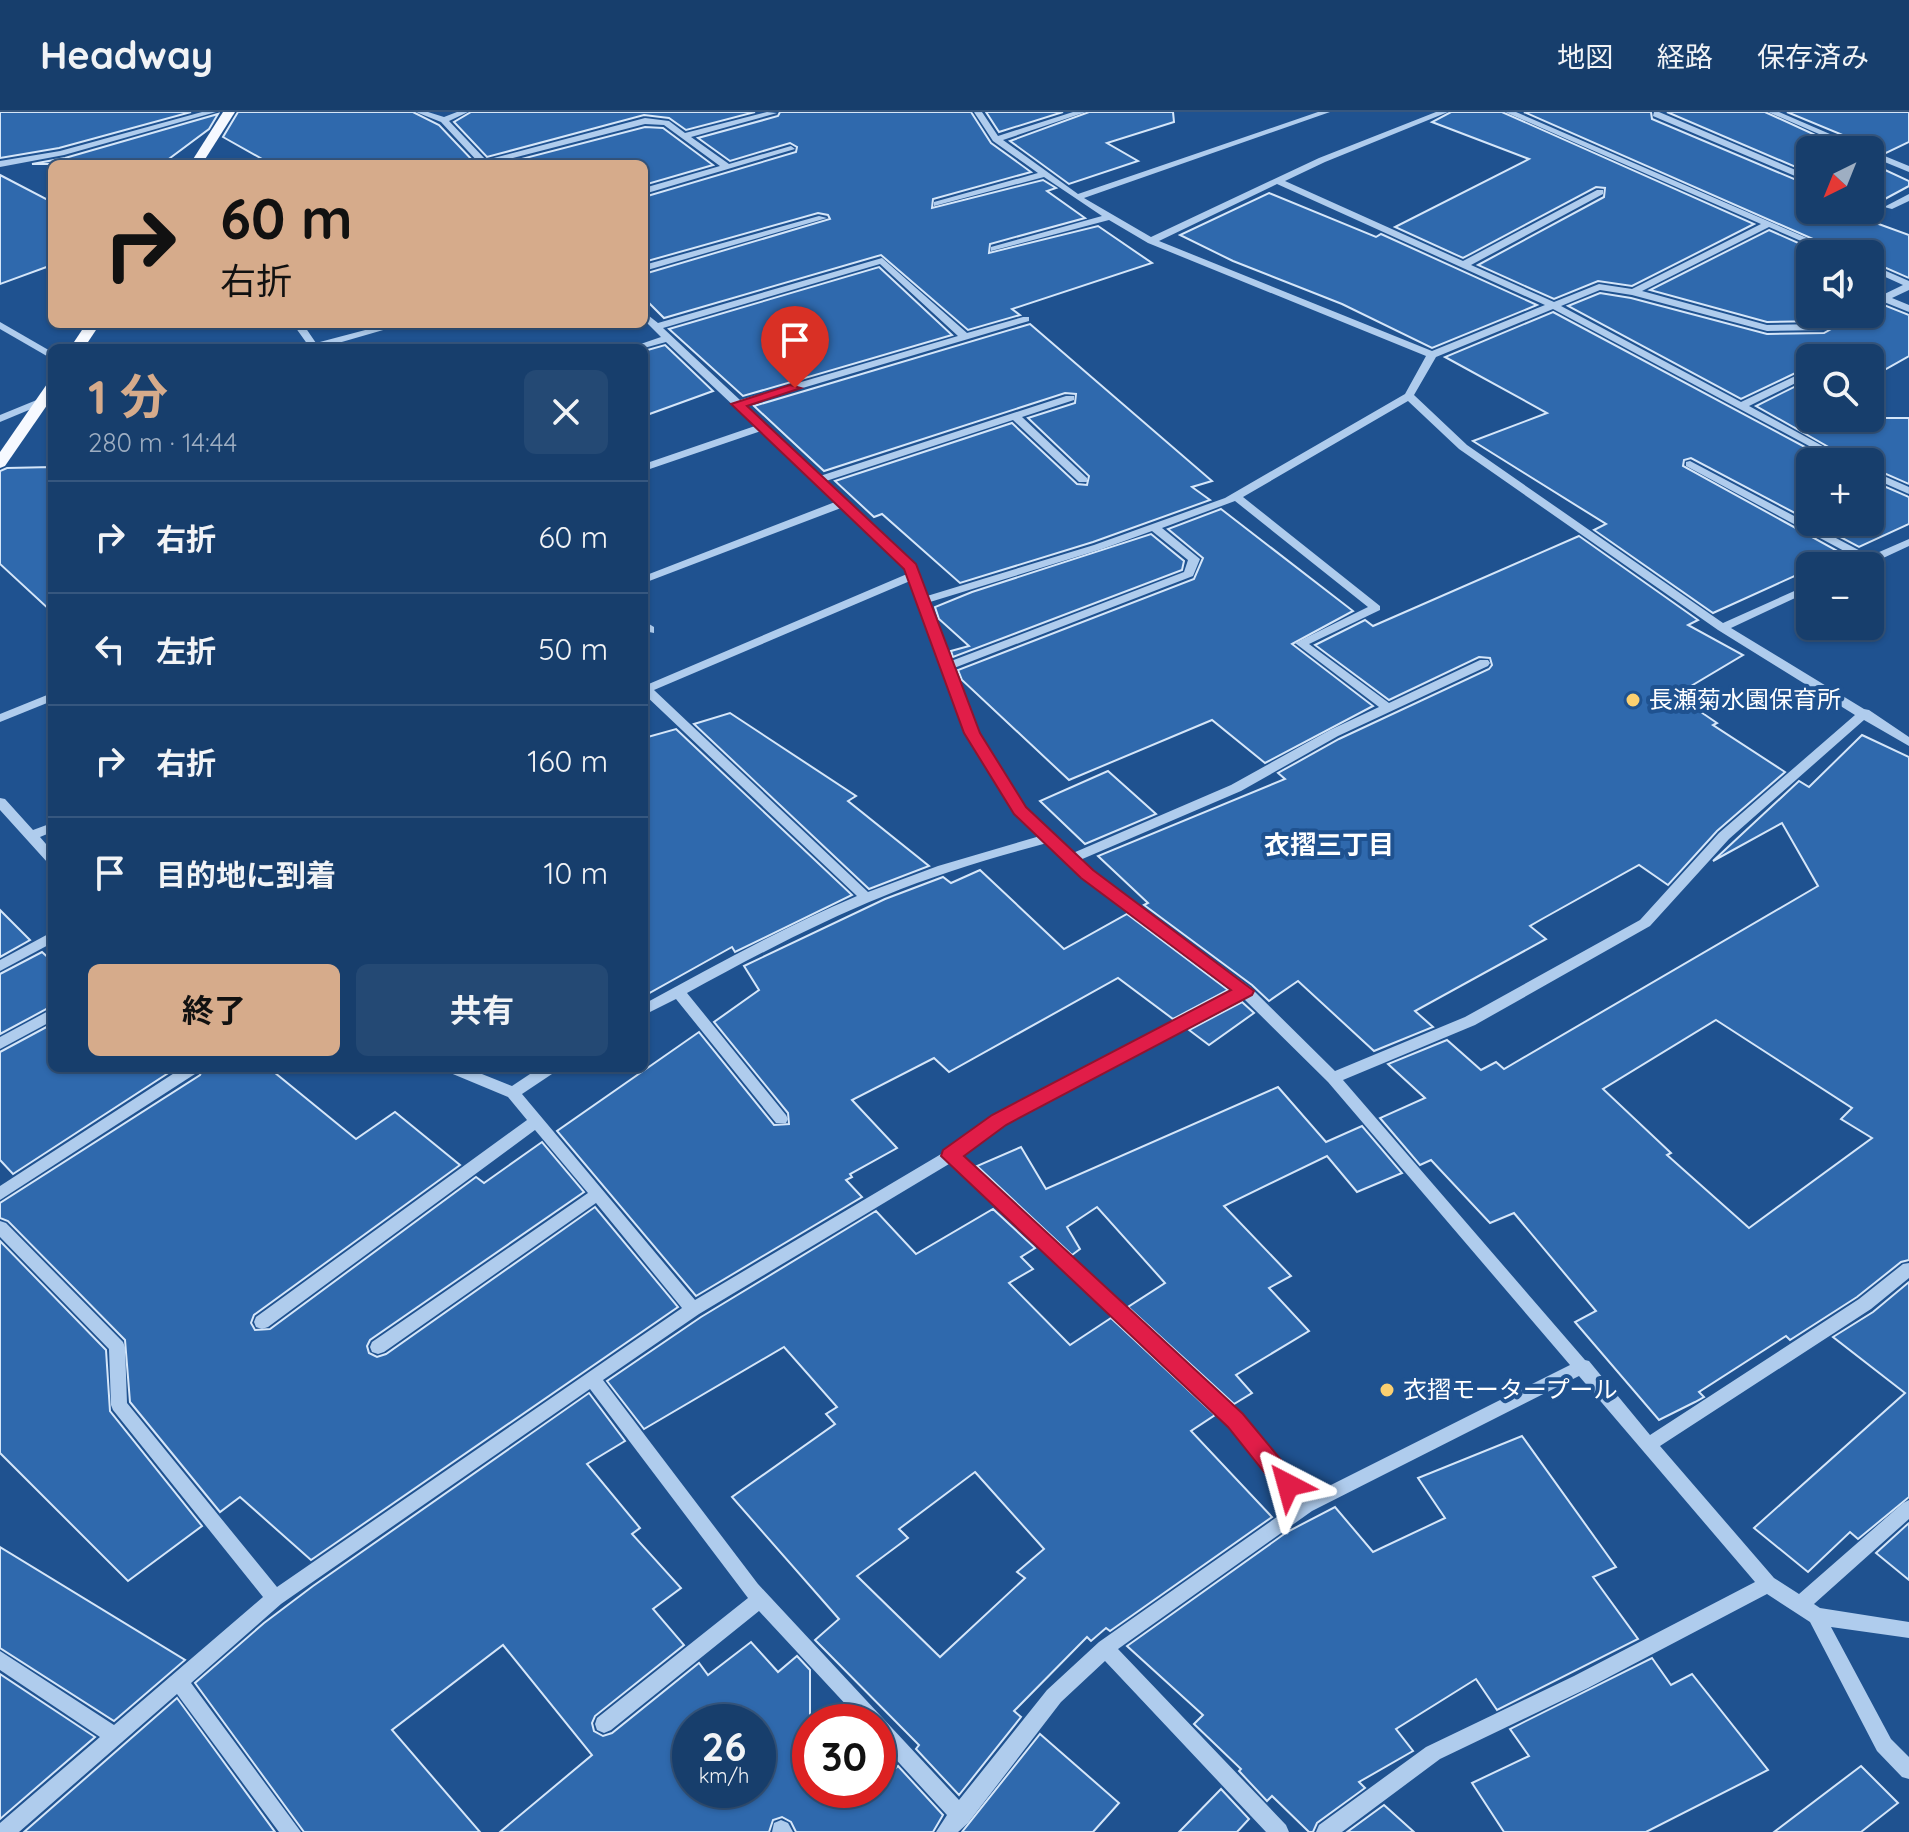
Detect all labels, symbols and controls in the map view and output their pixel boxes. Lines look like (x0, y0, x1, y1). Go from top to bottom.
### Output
text: Headway (40, 31, 213, 79)
text: 地図 (1557, 39, 1613, 74)
text: 経路 (1657, 39, 1713, 74)
text: 保存済み (1757, 39, 1869, 74)
north arrow (1796, 136, 1884, 224)
map controls (1796, 136, 1884, 640)
text: 60 m (220, 183, 353, 253)
icon: right (88, 192, 192, 296)
button: sound (1796, 240, 1884, 328)
text: 右折 (220, 258, 292, 303)
pin (761, 306, 829, 388)
icon: arrive (773, 318, 817, 362)
button: search (1796, 344, 1884, 432)
text: 1 分 (88, 366, 168, 426)
button: close (524, 370, 608, 454)
text: 280 m · 14:44 (88, 426, 237, 459)
button: + (1796, 448, 1884, 536)
icon: right (88, 515, 132, 559)
text: 60 m (538, 518, 608, 556)
text: 右折 (156, 520, 216, 558)
button: − (1796, 552, 1884, 640)
icon: left (88, 627, 132, 671)
text: 50 m (538, 630, 608, 668)
text: 左折 (156, 632, 216, 670)
place label: 長瀬菊水園保育所 (1649, 684, 1841, 714)
marker: 長瀬菊水園保育所 (1624, 691, 1642, 709)
icon: right (88, 739, 132, 783)
text: 160 m (527, 742, 608, 780)
text: 右折 (156, 744, 216, 782)
district label: 衣摺三丁目 (1264, 828, 1394, 861)
icon: arrive (88, 851, 132, 895)
text: 10 m (544, 854, 608, 892)
text: 目的地に到着 (156, 856, 336, 894)
button: 終了 (88, 964, 340, 1056)
button: 共有 (356, 964, 608, 1056)
place label: 衣摺モータープール (1403, 1374, 1618, 1404)
marker: 衣摺モータープール (1378, 1381, 1396, 1399)
position arrow (1246, 1443, 1330, 1527)
speed limit sign: 30 (792, 1704, 896, 1808)
text: 26 (702, 1721, 746, 1771)
text: km/h (699, 1763, 749, 1788)

